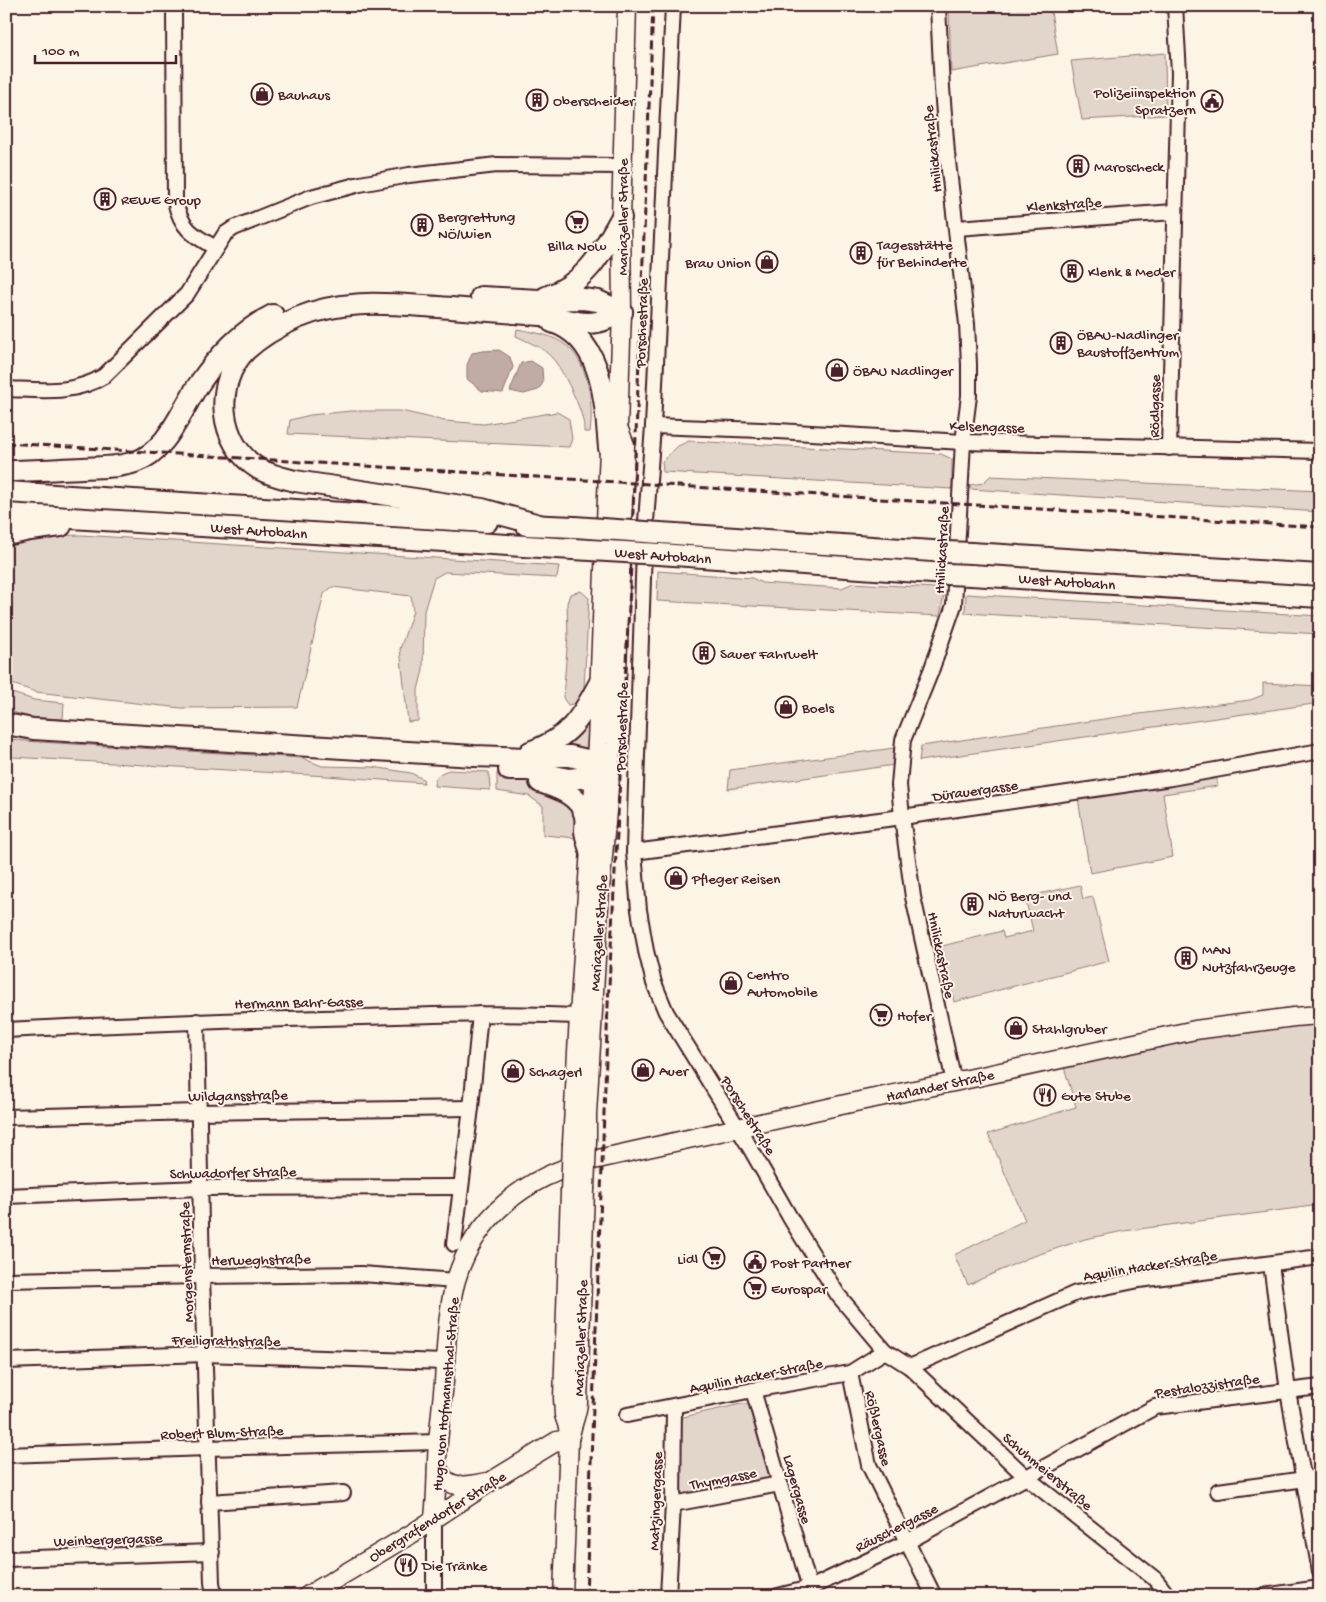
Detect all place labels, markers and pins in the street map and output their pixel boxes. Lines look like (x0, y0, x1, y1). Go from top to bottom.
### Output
shop icon: Bauhaus (250, 82, 274, 106)
place label: Polizeiinspektion Spratzern (1093, 85, 1196, 120)
place label: Bauhaus (277, 87, 330, 105)
building icon: Oberscheider (525, 88, 549, 112)
public building icon: Polizeiinspektion Spratzern (1200, 89, 1224, 113)
place label: Oberscheider (553, 93, 636, 111)
building icon: Maroscheck (1066, 154, 1090, 178)
place label: Maroscheck (1094, 159, 1165, 177)
building icon: REWE Group (93, 187, 117, 211)
place label: REWE Group (121, 192, 201, 210)
place label: Bergrettung NÖ/Wien (437, 209, 515, 244)
supermarket icon: Billa Now (565, 210, 589, 234)
building icon: Bergrettung NÖ/Wien (410, 213, 434, 237)
place label: Tagesstätte für Behinderte (876, 237, 967, 272)
place label: Billa Now (547, 238, 607, 256)
building icon: Tagesstätte für Behinderte (849, 241, 873, 265)
shop icon: Brau Union (755, 250, 779, 274)
place label: Brau Union (684, 255, 751, 273)
building icon: Klenk & Meder (1060, 259, 1084, 283)
place label: Klenk & Meder (1088, 264, 1177, 282)
place label: ÖBAU-Nadlinger Baustoffzentrum (1076, 327, 1180, 362)
building icon: ÖBAU-Nadlinger Baustoffzentrum (1049, 331, 1073, 355)
shop icon: ÖBAU Nadlinger (825, 358, 849, 382)
place label: ÖBAU Nadlinger (853, 363, 955, 381)
building icon: Sauer Fahrwelt (692, 641, 716, 665)
place label: Sauer Fahrwelt (720, 646, 819, 664)
shop icon: Boels (774, 695, 798, 719)
place label: Boels (801, 700, 834, 718)
shop icon: Pfleger Reisen (664, 866, 688, 890)
place label: Pfleger Reisen (691, 871, 780, 889)
place label: NÖ Berg- und Naturwacht (988, 888, 1072, 923)
building icon: NÖ Berg- und Naturwacht (960, 892, 984, 916)
place label: MAN Nutzfahrzeuge (1202, 942, 1296, 977)
building icon: MAN Nutzfahrzeuge (1174, 946, 1198, 970)
place label: Centro Automobile (747, 967, 818, 1002)
shop icon: Centro Automobile (719, 971, 743, 995)
supermarket icon: Hofer (869, 1003, 893, 1027)
place label: Hofer (897, 1008, 933, 1026)
shop icon: Stahlgruber (1004, 1016, 1028, 1040)
place label: Stahlgruber (1032, 1021, 1108, 1039)
shop icon: Auer (631, 1058, 655, 1082)
shop icon: Schagerl (501, 1059, 525, 1083)
place label: Auer (659, 1063, 690, 1081)
place label: Schagerl (529, 1064, 582, 1082)
restaurant icon: Gute Stube (1033, 1083, 1057, 1107)
place label: Gute Stube (1061, 1088, 1131, 1106)
supermarket icon: Lidl (702, 1246, 726, 1270)
public building icon: Post Partner (743, 1250, 767, 1274)
place label: Lidl (677, 1251, 698, 1269)
place label: Post Partner (770, 1255, 852, 1273)
supermarket icon: Eurospar (743, 1276, 767, 1300)
place label: Eurospar (771, 1281, 829, 1299)
restaurant icon: Die Tränke (394, 1553, 418, 1577)
place label: Die Tränke (421, 1558, 488, 1576)

